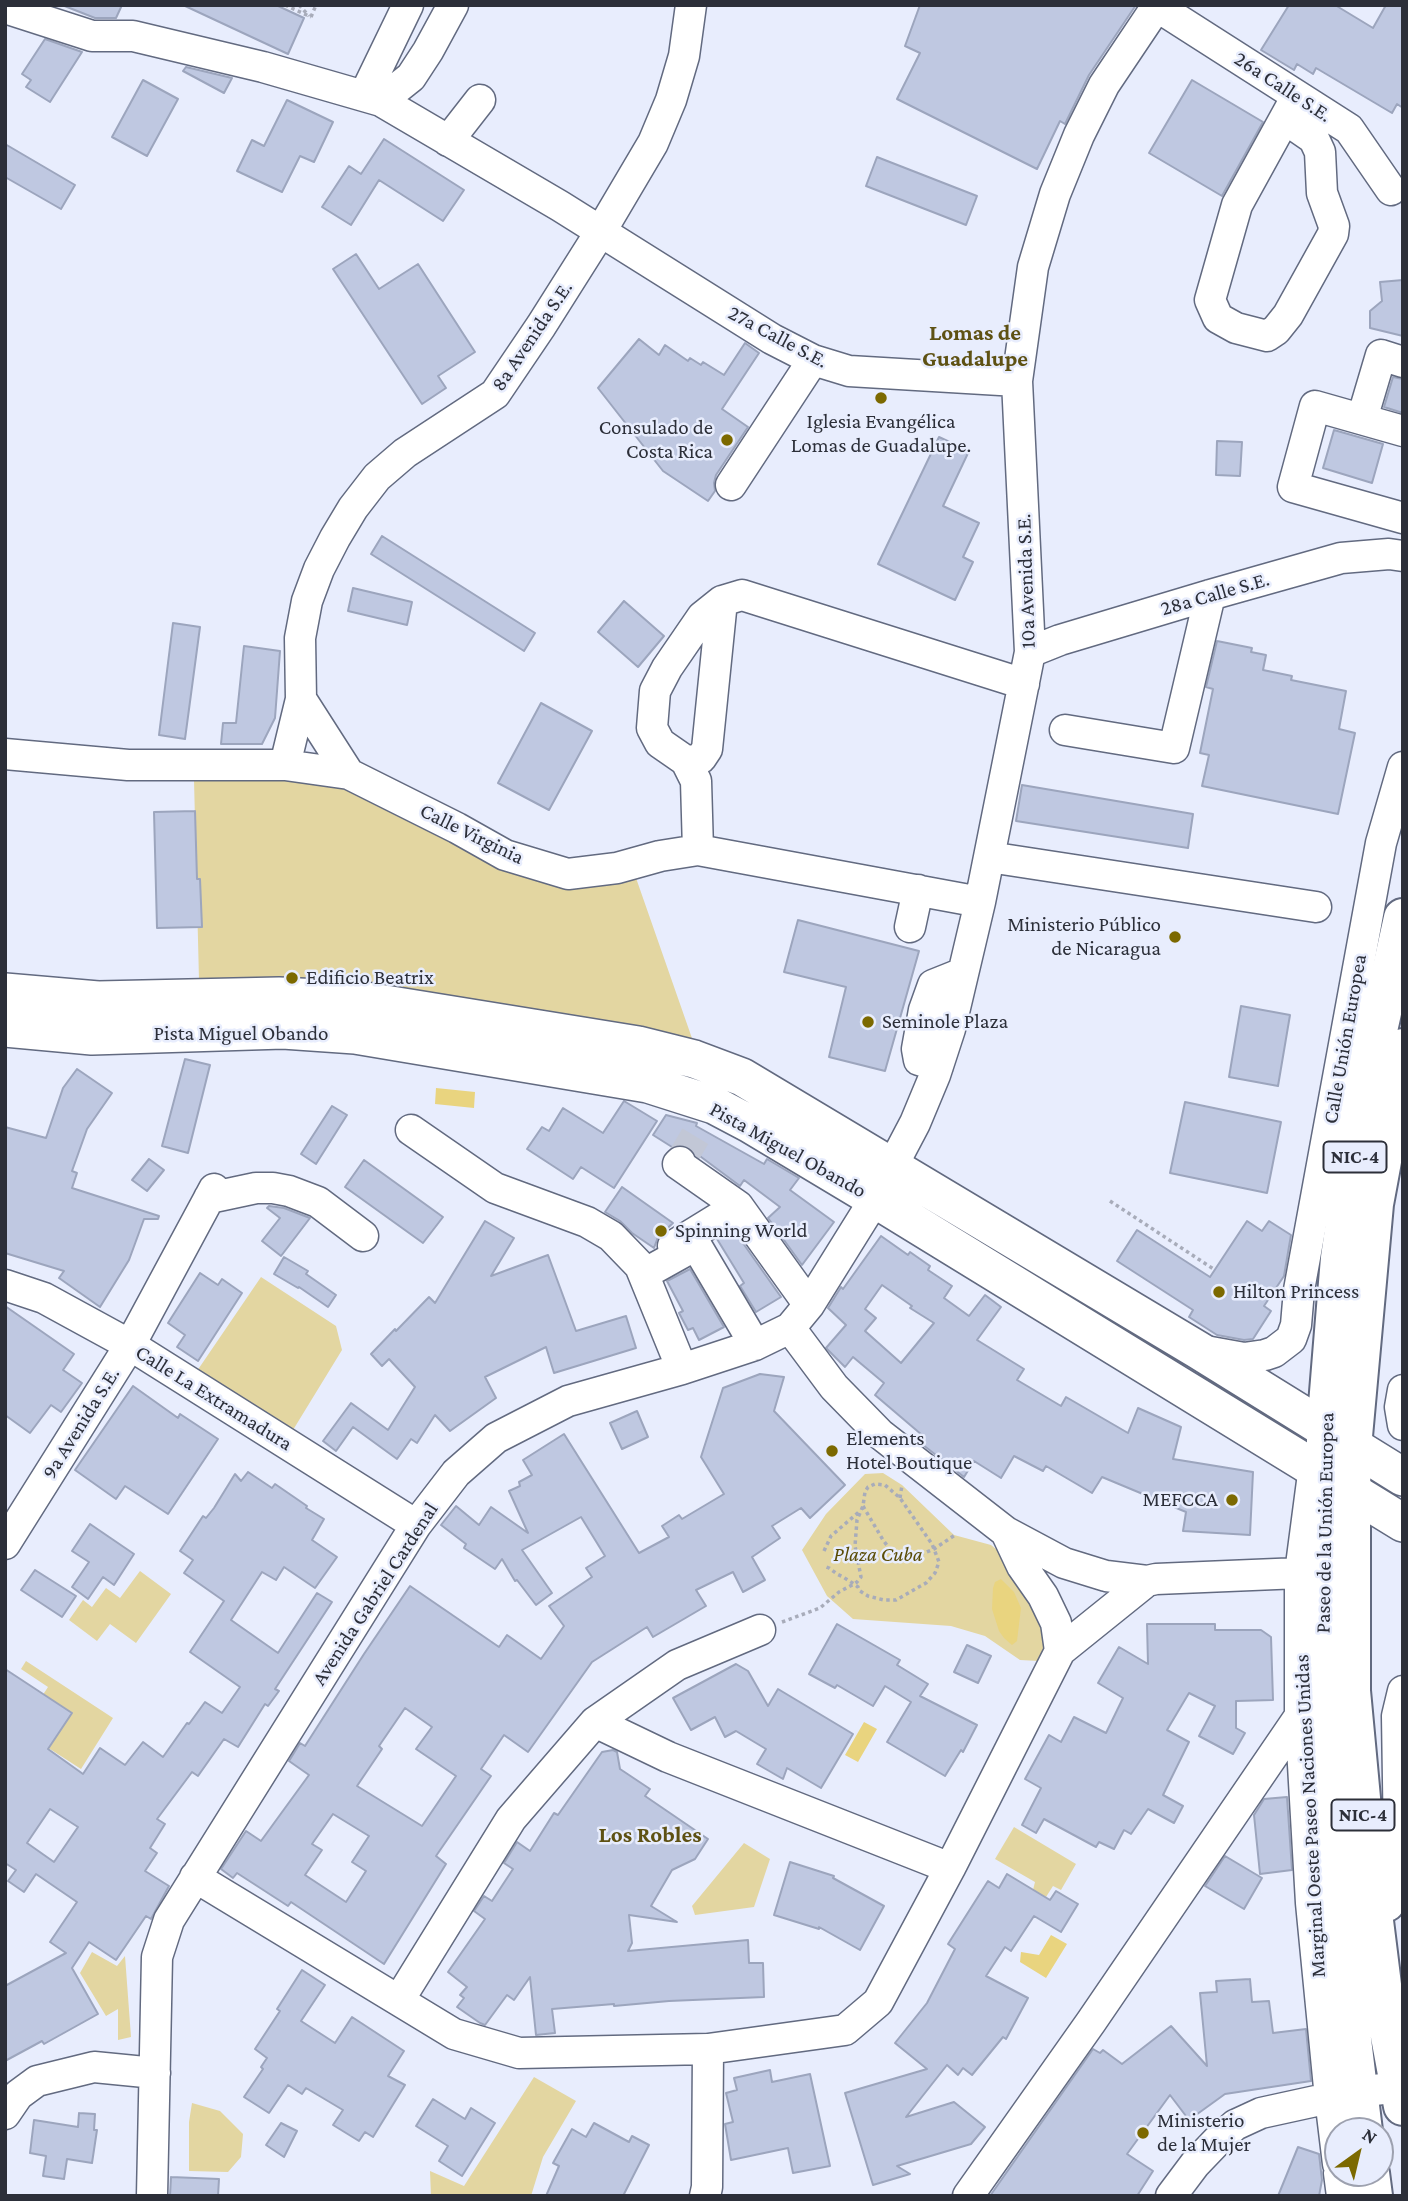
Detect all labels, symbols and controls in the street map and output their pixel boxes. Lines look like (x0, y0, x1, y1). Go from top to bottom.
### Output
street label: 26a Calle S.E. (1229, 46, 1337, 128)
street label: 8a Avenida S.E. (486, 276, 578, 396)
street label: 27a Calle S.E. (724, 300, 832, 374)
district label: Lomas de Guadalupe (922, 319, 1028, 373)
marker: Iglesia Evangélica Lomas de Guadalupe. (873, 390, 889, 406)
place label: Iglesia Evangélica Lomas de Guadalupe. (791, 409, 971, 459)
place label: Consulado de Costa Rica (599, 415, 713, 465)
marker: Consulado de Costa Rica (719, 432, 735, 448)
street label: 10a Avenida S.E. (1011, 513, 1041, 649)
street label: 28a Calle S.E. (1158, 566, 1272, 622)
street label: Calle Virginia (416, 798, 528, 870)
place label: Ministerio Público de Nicaragua (1007, 912, 1161, 962)
marker: Ministerio Público de Nicaragua (1167, 929, 1183, 945)
street label: Calle Unión Europea (1318, 952, 1372, 1126)
place label: Edificio Beatrix (306, 965, 434, 991)
marker: Edificio Beatrix (284, 970, 300, 986)
place label: Seminole Plaza (882, 1009, 1008, 1035)
marker: Seminole Plaza (860, 1014, 876, 1030)
street label: Pista Miguel Obando (153, 1021, 329, 1047)
street label: Pista Miguel Obando (705, 1097, 871, 1203)
road number: NIC-4 (1324, 1142, 1386, 1172)
place label: Spinning World (675, 1218, 807, 1244)
marker: Spinning World (653, 1223, 669, 1239)
place label: Hilton Princess (1233, 1279, 1359, 1305)
marker: Hilton Princess (1211, 1284, 1227, 1300)
street label: Calle La Extramadura (131, 1340, 297, 1456)
street label: 9a Avenida S.E. (37, 1363, 125, 1483)
street label: Paseo de la Unión Europea (1310, 1412, 1340, 1634)
place label: Elements Hotel Boutique (846, 1426, 972, 1476)
marker: Elements Hotel Boutique (824, 1443, 840, 1459)
place label: MEFCCA (1142, 1487, 1218, 1513)
marker: MEFCCA (1224, 1492, 1240, 1508)
street label: Avenida Gabriel Cardenal (306, 1498, 444, 1690)
park label: Plaza Cuba (833, 1542, 923, 1568)
street label: Marginal Oeste Paseo Naciones Unidas (1289, 1654, 1331, 1978)
road number: NIC-4 (1332, 1800, 1394, 1830)
district label: Los Robles (598, 1821, 702, 1849)
place label: Ministerio de la Mujer (1157, 2108, 1251, 2158)
north arrow (1324, 2117, 1394, 2187)
text: N (1359, 2124, 1381, 2148)
marker: Ministerio de la Mujer (1135, 2125, 1151, 2141)

